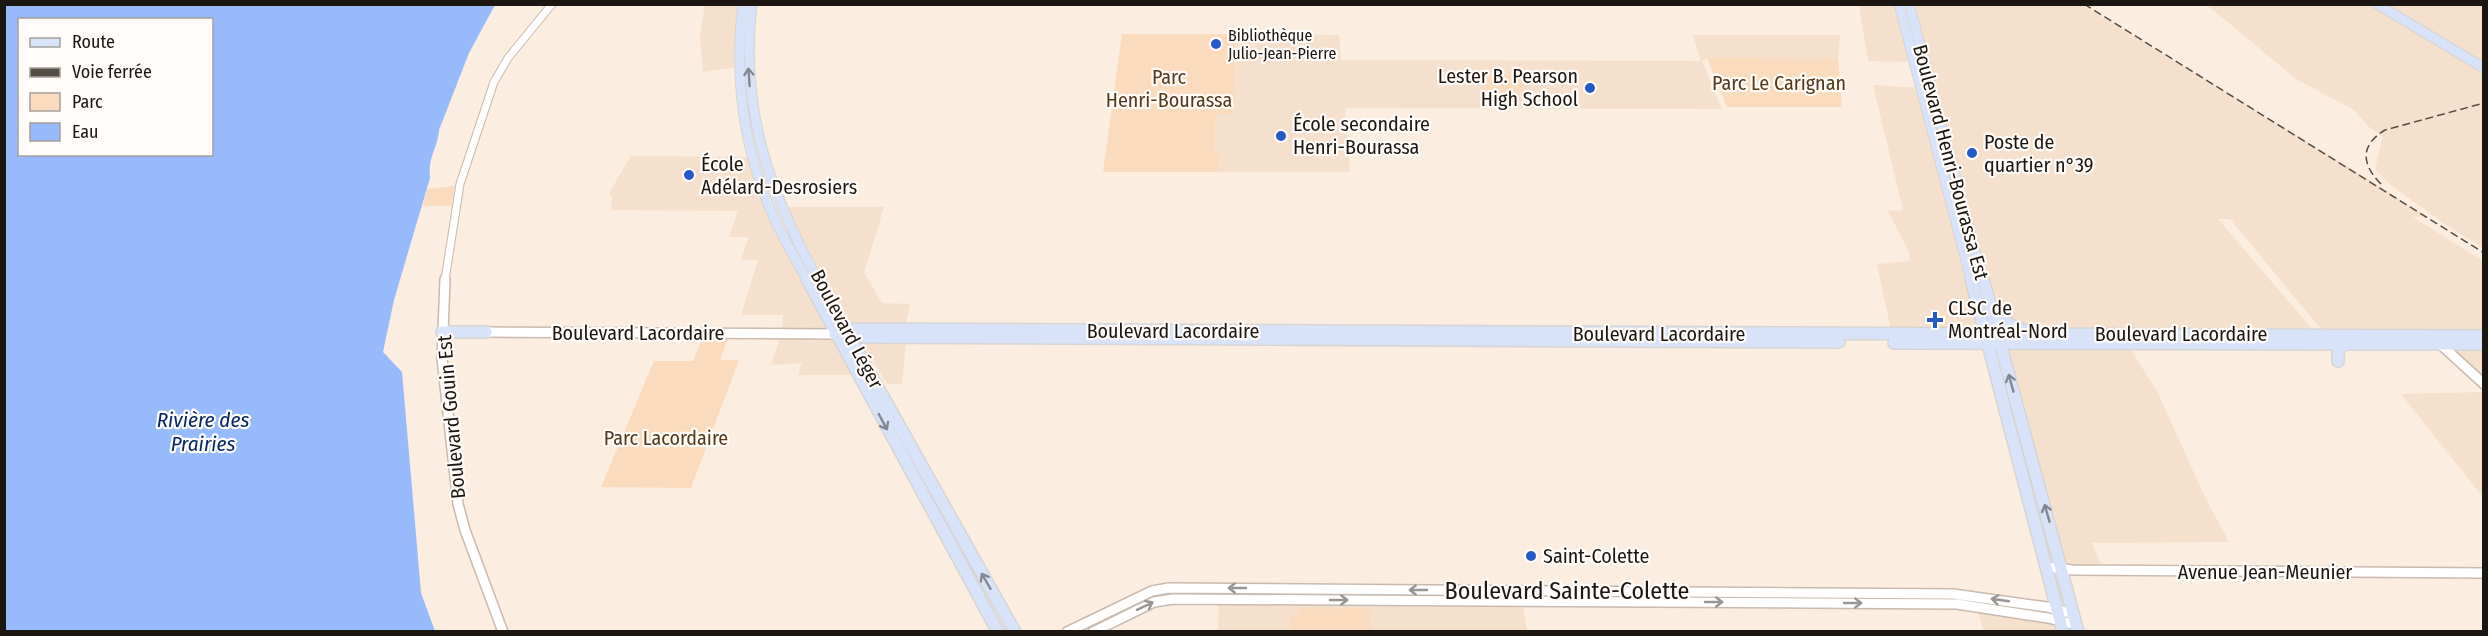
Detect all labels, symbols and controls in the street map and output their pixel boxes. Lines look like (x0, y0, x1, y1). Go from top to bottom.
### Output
legend (18, 18, 213, 156)
place label: Bibliothèque Julio-Jean-Pierre (1228, 26, 1336, 63)
text: Route (72, 31, 115, 53)
marker: Bibliothèque Julio-Jean-Pierre (1209, 37, 1223, 51)
street label: Boulevard Henri-Bourassa Est (1908, 42, 1994, 283)
text: Voie ferrée (72, 61, 152, 83)
place label: Lester B. Pearson High School (1438, 64, 1578, 111)
park label: Parc Henri-Bourassa (1106, 65, 1232, 112)
one-way arrow (743, 68, 754, 88)
park label: Parc Le Carignan (1712, 71, 1846, 95)
marker: Lester B. Pearson High School (1583, 81, 1597, 95)
text: Parc (72, 91, 103, 113)
place label: École secondaire Henri-Bourassa (1293, 112, 1430, 159)
text: Eau (72, 121, 98, 143)
marker: École secondaire Henri-Bourassa (1274, 129, 1288, 143)
place label: Poste de quartier n°39 (1984, 130, 2094, 177)
marker: Poste de quartier n°39 (1965, 146, 1979, 160)
place label: École Adélard-Desrosiers (701, 152, 857, 199)
marker: École Adélard-Desrosiers (682, 168, 696, 182)
street label: Boulevard Léger (806, 265, 888, 393)
place label: CLSC de Montréal-Nord (1948, 296, 2068, 343)
marker: CLSC de Montréal-Nord (1926, 311, 1944, 329)
street label: Boulevard Lacordaire (1087, 319, 1259, 343)
street label: Boulevard Lacordaire (552, 321, 724, 345)
street label: Boulevard Lacordaire (1573, 322, 1745, 346)
street label: Boulevard Lacordaire (2095, 322, 2267, 346)
street label: Boulevard Gouin Est (432, 334, 470, 500)
one-way arrow (2005, 373, 2016, 392)
water label: Rivière des Prairies (157, 407, 249, 457)
one-way arrow (877, 413, 889, 430)
park label: Parc Lacordaire (604, 426, 728, 450)
one-way arrow (2041, 504, 2052, 523)
place label: Saint-Colette (1543, 544, 1649, 568)
marker: Saint-Colette (1524, 549, 1538, 563)
street label: Avenue Jean-Meunier (2178, 560, 2352, 584)
one-way arrow (980, 573, 992, 590)
street label: Boulevard Sainte-Colette (1445, 577, 1689, 605)
one-way arrow (1227, 583, 1247, 594)
one-way arrow (1408, 584, 1428, 596)
one-way arrow (1328, 594, 1348, 606)
one-way arrow (1990, 594, 2010, 605)
one-way arrow (1703, 596, 1723, 608)
one-way arrow (1843, 598, 1863, 609)
one-way arrow (1136, 600, 1154, 612)

